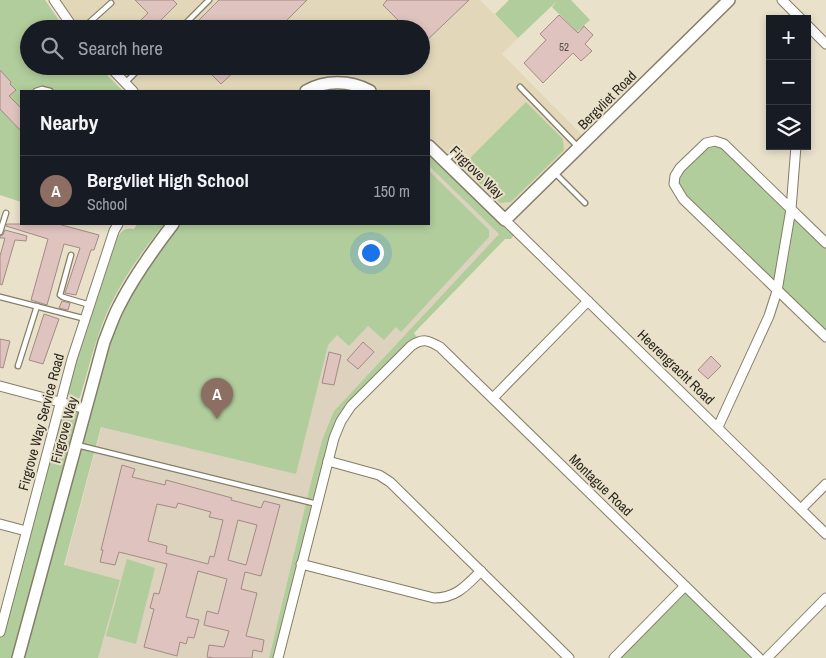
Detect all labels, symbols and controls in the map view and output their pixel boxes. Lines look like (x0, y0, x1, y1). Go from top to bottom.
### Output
map controls (766, 15, 811, 150)
button: + (766, 15, 811, 60)
search box (20, 20, 430, 75)
icon: search (38, 34, 66, 62)
text: Search here (78, 35, 163, 61)
house number: 52 (559, 40, 569, 54)
button: − (766, 60, 811, 105)
street label: Bergvliet Road (574, 67, 640, 133)
button: layers (766, 105, 811, 150)
text: Nearby (40, 108, 98, 137)
street label: Firgrove Way (446, 142, 508, 202)
text: Bergvliet High School (87, 167, 249, 193)
text: A (51, 180, 61, 202)
text: 150 m (374, 180, 410, 202)
text: School (87, 193, 127, 215)
your location (358, 240, 384, 266)
street label: Heerengracht Road (634, 326, 718, 408)
street label: Firgrove Way Service Road (15, 352, 67, 492)
pin: A (201, 378, 233, 419)
street label: Firgrove Way (47, 395, 81, 465)
street label: Montague Road (565, 450, 637, 520)

